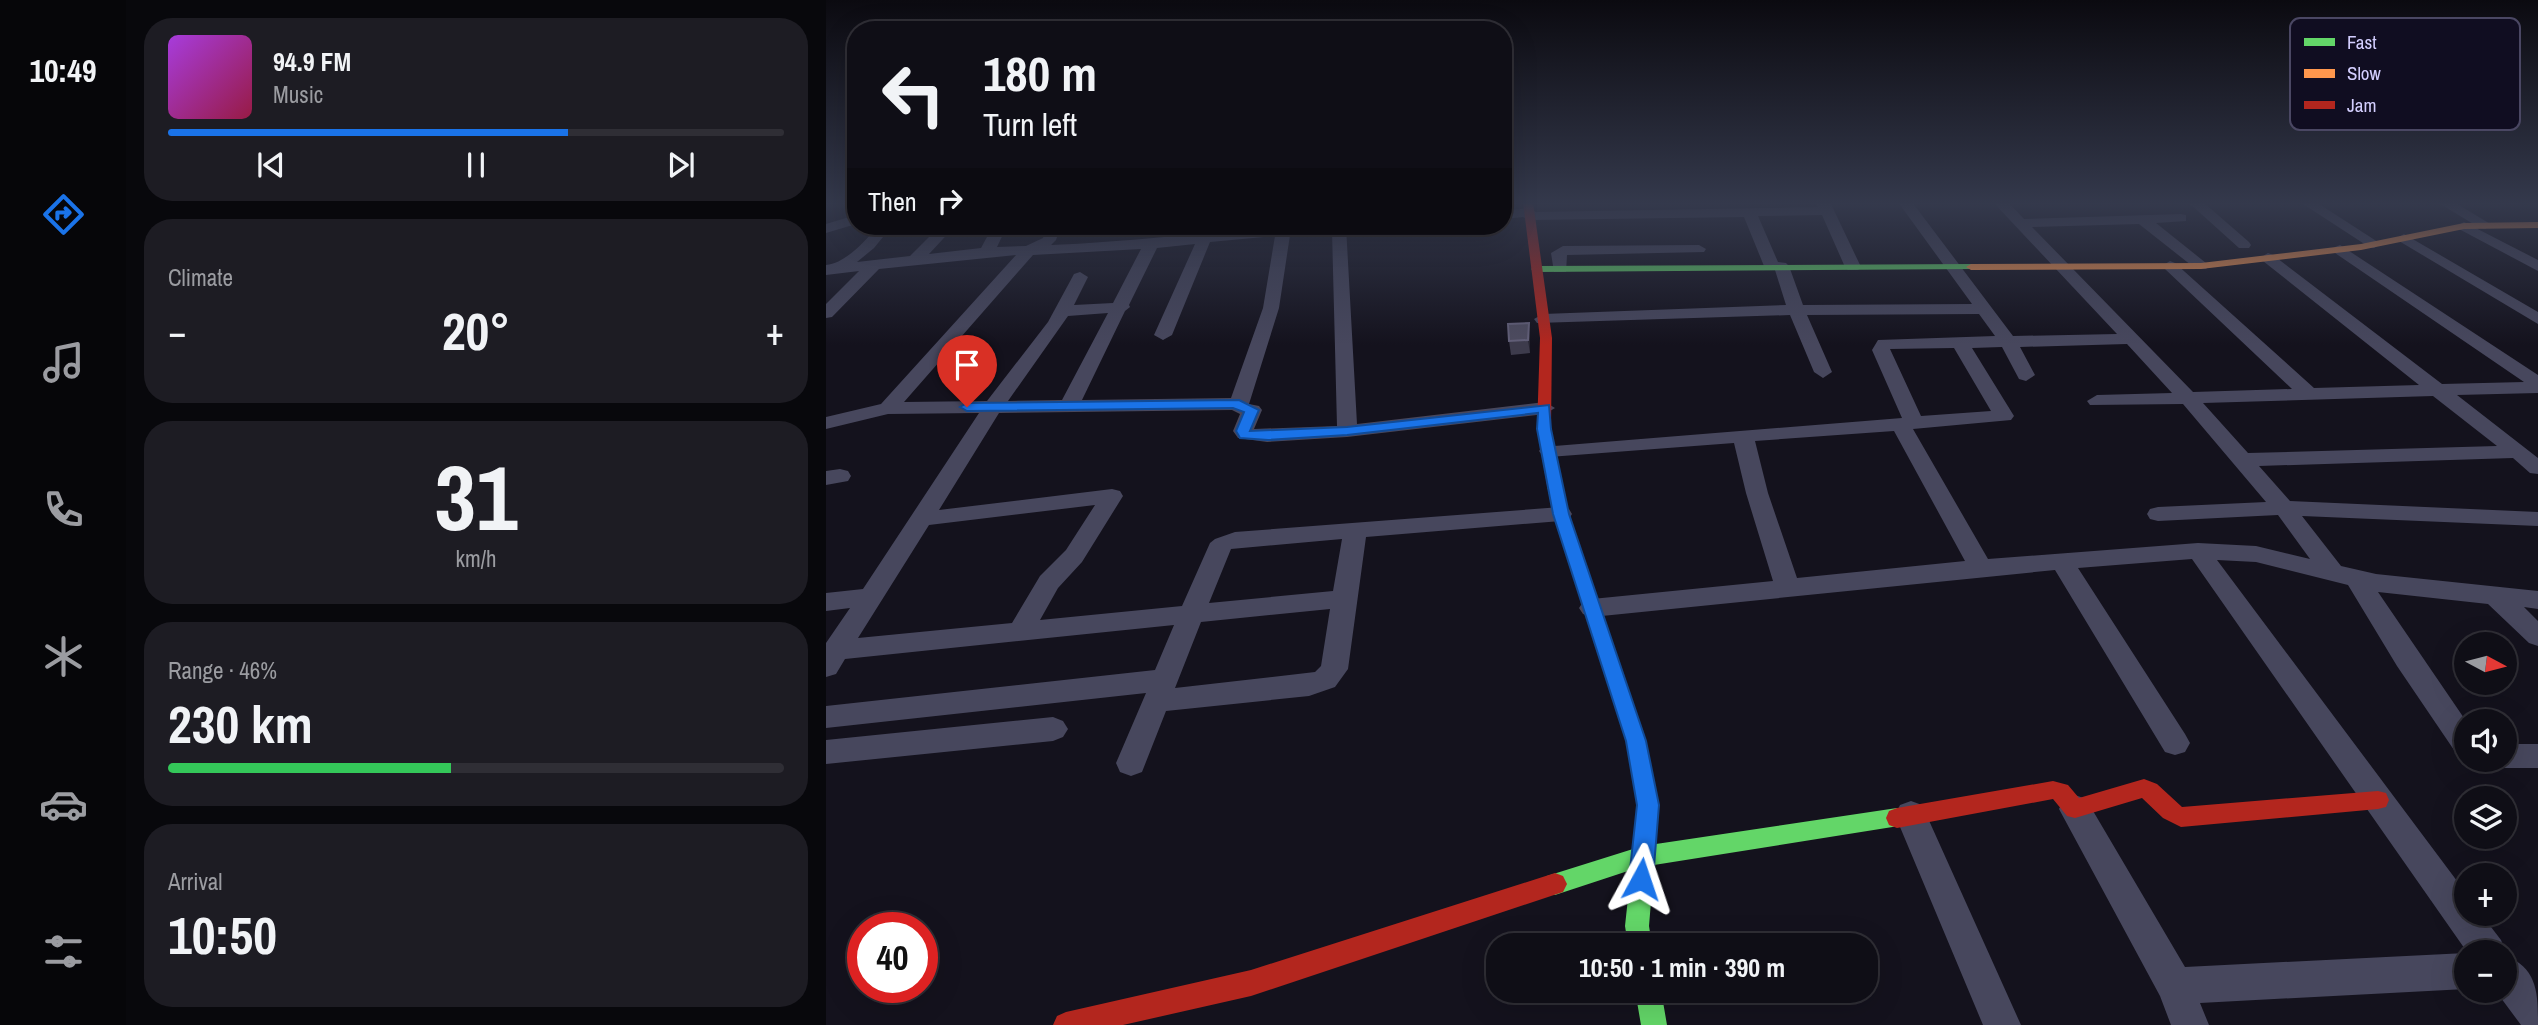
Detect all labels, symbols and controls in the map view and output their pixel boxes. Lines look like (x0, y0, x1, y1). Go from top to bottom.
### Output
legend (2290, 18, 2520, 130)
text: Fast (2347, 29, 2377, 55)
text: 180 m (983, 40, 1097, 106)
text: 94.9 FM (273, 44, 351, 79)
text: 10:49 (29, 49, 97, 92)
icon: left (868, 49, 959, 140)
text: Slow (2347, 60, 2382, 86)
text: Music (273, 79, 323, 110)
text: Jam (2347, 92, 2376, 118)
text: Turn left (983, 103, 1077, 146)
icon: previous (252, 146, 290, 184)
icon: pause (457, 146, 495, 184)
icon: next (662, 146, 700, 184)
icon: right (931, 182, 969, 220)
text: Then (868, 184, 917, 219)
icon: directions (39, 190, 88, 239)
text: Climate (168, 262, 233, 293)
text: 20° (442, 296, 510, 366)
text: − (168, 306, 186, 357)
text: + (766, 306, 784, 357)
pin (937, 335, 997, 407)
icon: music (39, 338, 88, 387)
icon: arrive (948, 346, 986, 384)
text: 31 (435, 436, 518, 558)
icon: phone (39, 485, 88, 534)
text: km/h (456, 543, 496, 574)
icon: climate (39, 632, 88, 681)
north arrow (2454, 632, 2516, 695)
map controls (2454, 632, 2517, 1003)
text: Range · 46% (168, 655, 277, 686)
text: 230 km (168, 689, 313, 759)
button: sound (2454, 709, 2517, 772)
icon: car (39, 780, 88, 829)
button: layers (2454, 786, 2517, 849)
position arrow (1604, 842, 1678, 916)
button: + (2454, 863, 2517, 926)
text: Arrival (168, 866, 223, 897)
text: 10:50 (168, 900, 277, 970)
speed limit sign: 40 (847, 912, 938, 1003)
icon: filters (39, 927, 88, 976)
button: − (2454, 940, 2517, 1003)
text: 10:50 · 1 min · 390 m (1579, 950, 1785, 985)

